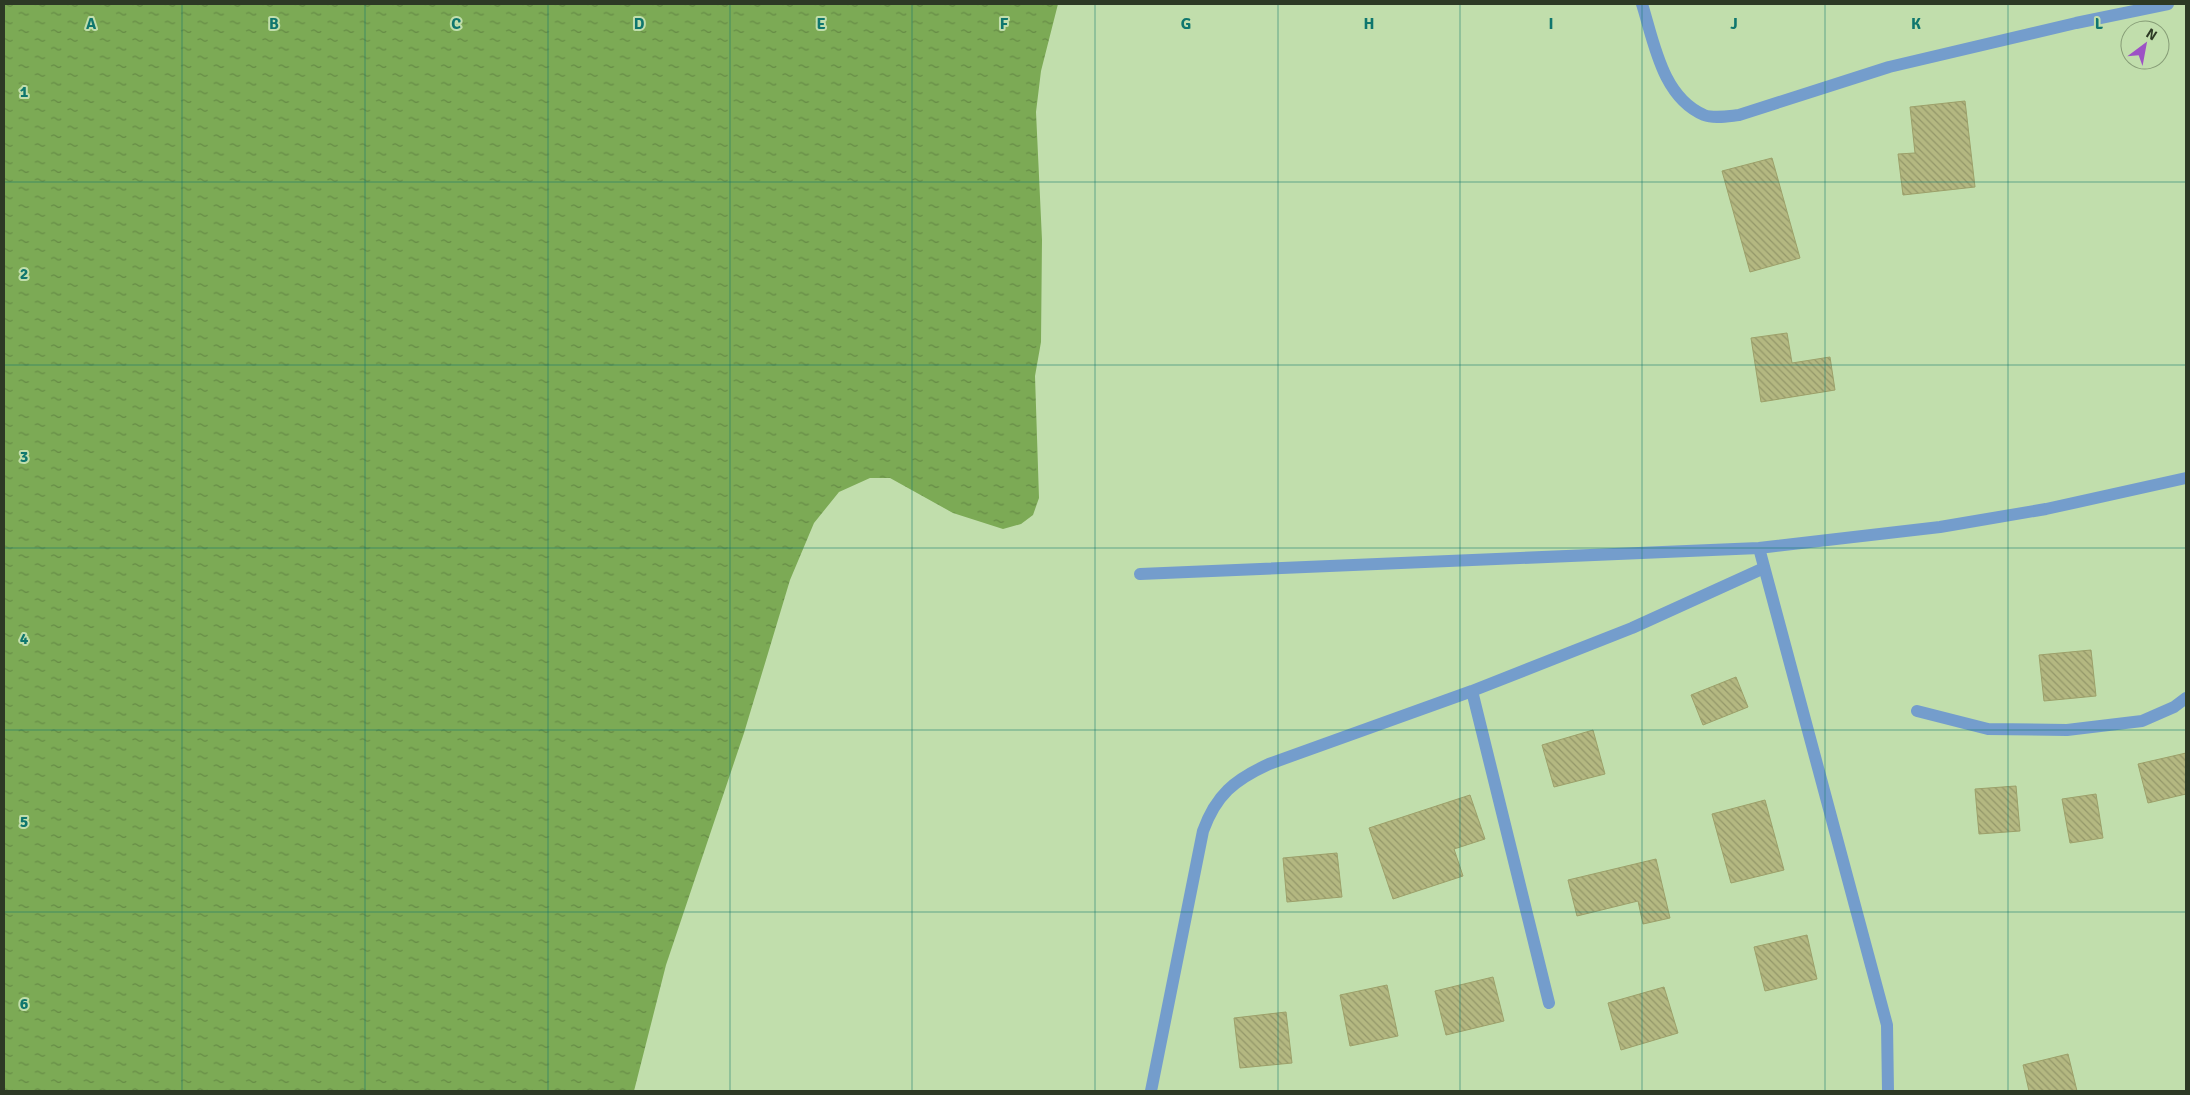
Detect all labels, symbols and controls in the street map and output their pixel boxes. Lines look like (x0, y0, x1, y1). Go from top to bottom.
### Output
text: A (86, 14, 97, 34)
text: B (269, 14, 279, 34)
text: C (451, 14, 461, 34)
text: D (634, 14, 645, 34)
text: E (816, 14, 826, 34)
text: F (1000, 14, 1009, 34)
text: G (1181, 14, 1191, 34)
text: H (1364, 14, 1374, 34)
text: I (1548, 14, 1554, 34)
text: J (1730, 14, 1738, 34)
text: K (1911, 14, 1921, 34)
text: L (2095, 14, 2104, 34)
north arrow (2120, 20, 2170, 70)
text: N (2143, 25, 2160, 44)
text: 1 (20, 82, 29, 102)
text: 2 (20, 264, 28, 284)
text: 3 (20, 447, 28, 467)
text: 4 (20, 629, 29, 649)
text: 5 (20, 812, 28, 832)
text: 6 (20, 994, 29, 1014)

